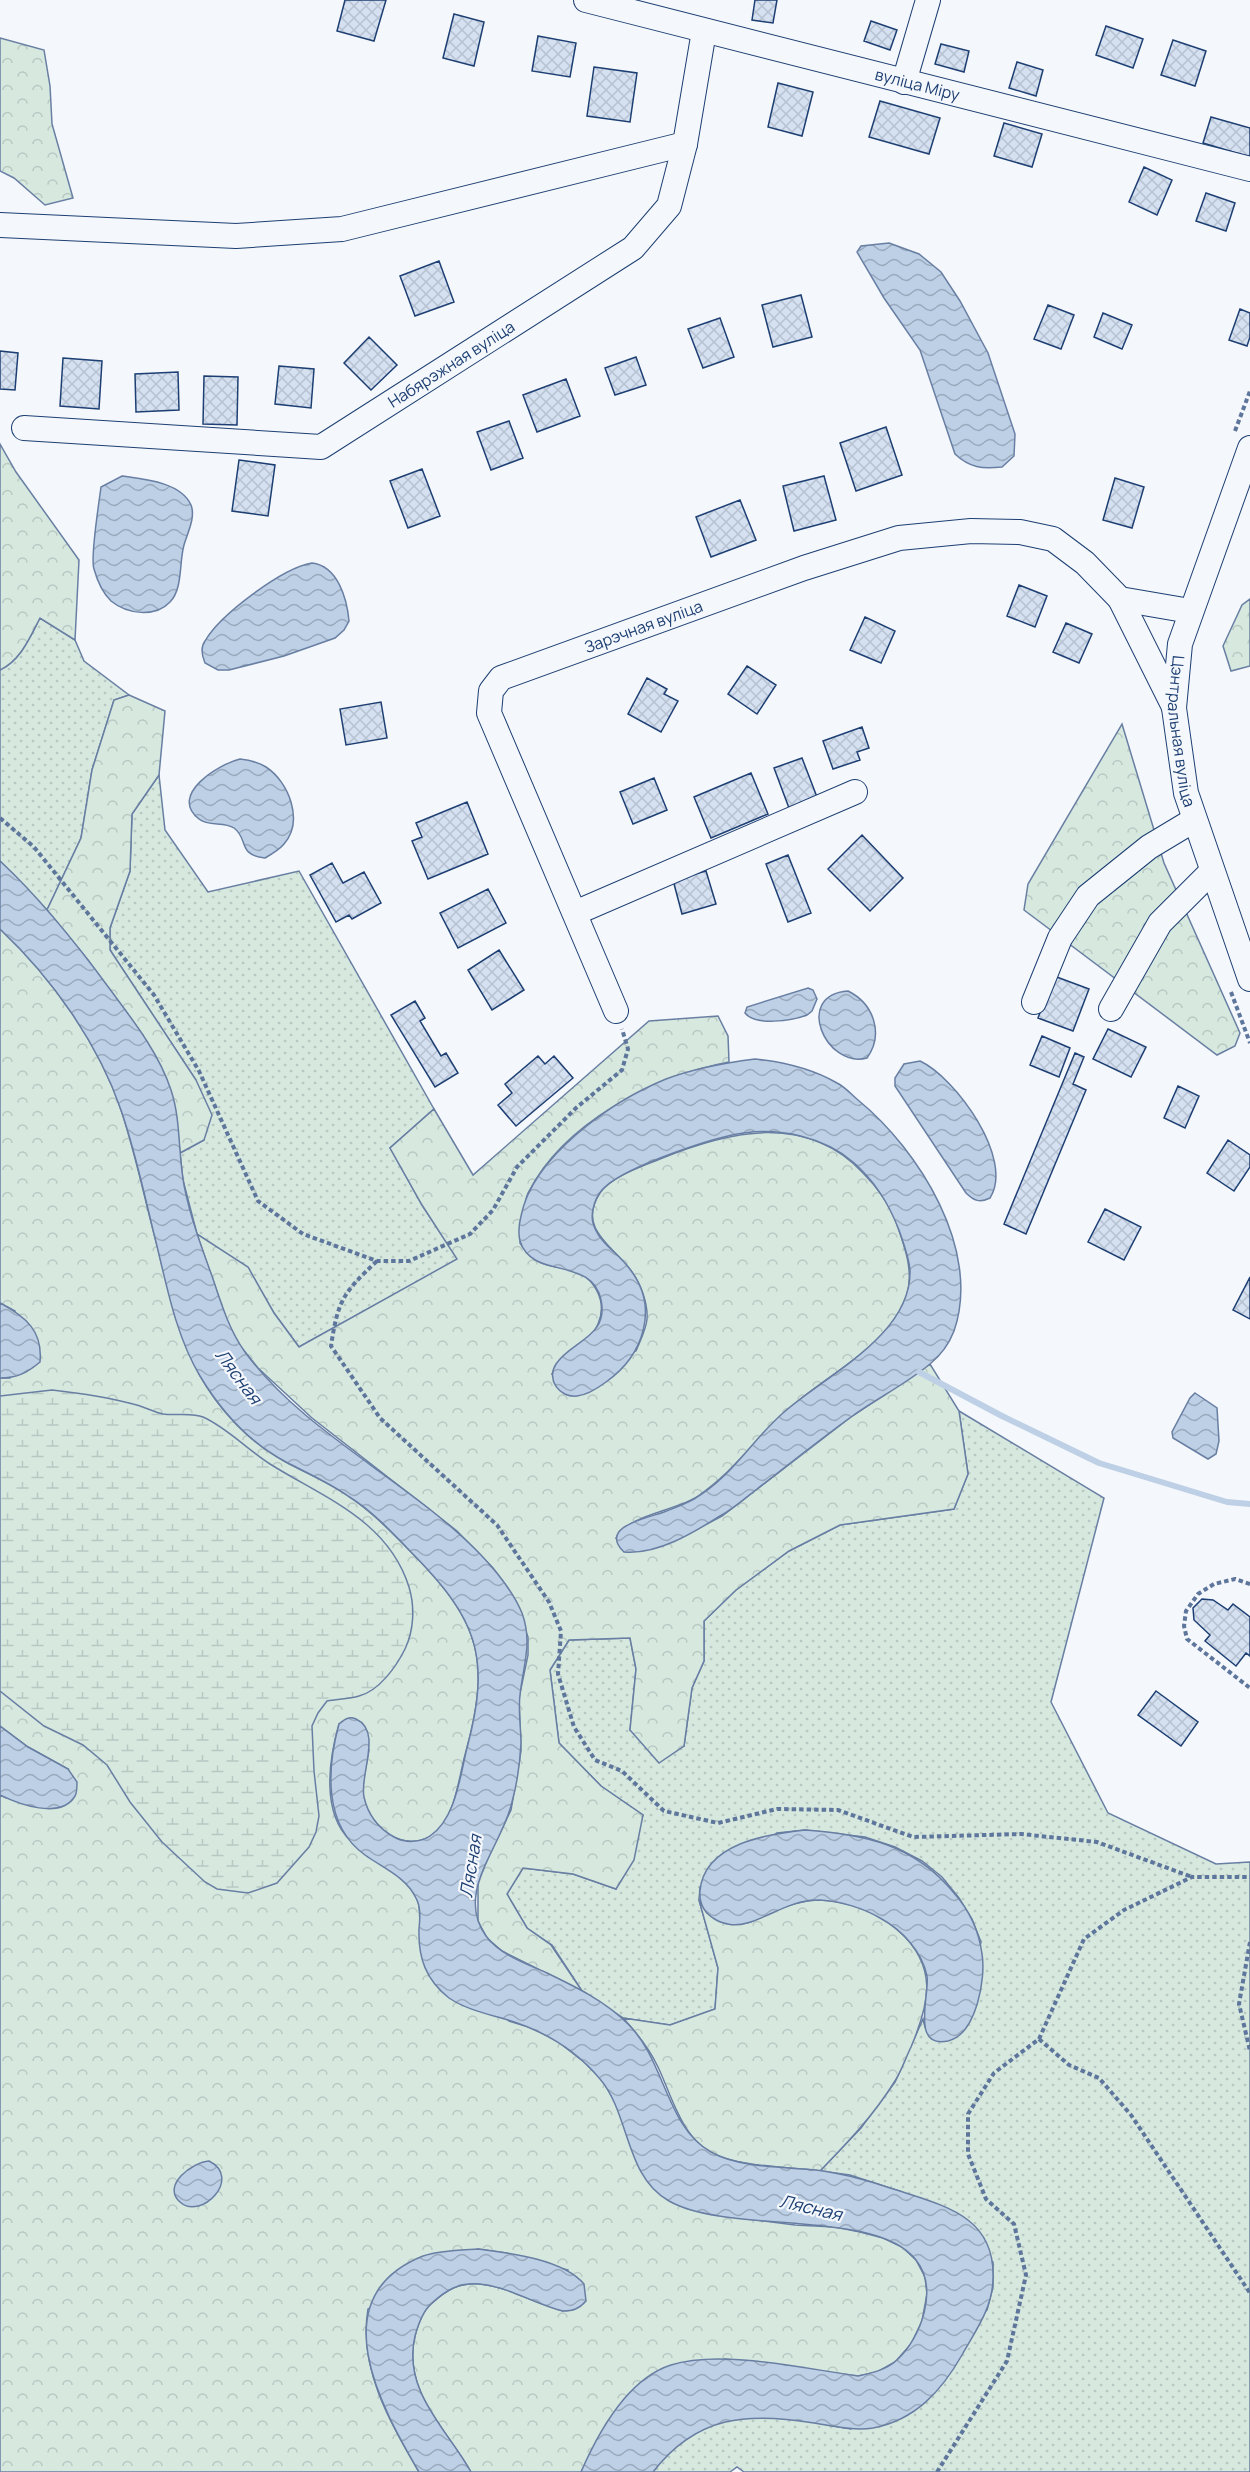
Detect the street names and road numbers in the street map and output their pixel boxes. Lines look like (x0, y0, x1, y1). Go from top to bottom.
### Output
street label: вуліца Міру (873, 63, 963, 106)
street label: Набярэжная вуліца (384, 315, 519, 413)
street label: Зарэчная вуліца (581, 595, 706, 658)
street label: Цэнтральная вуліца (1163, 654, 1201, 810)

